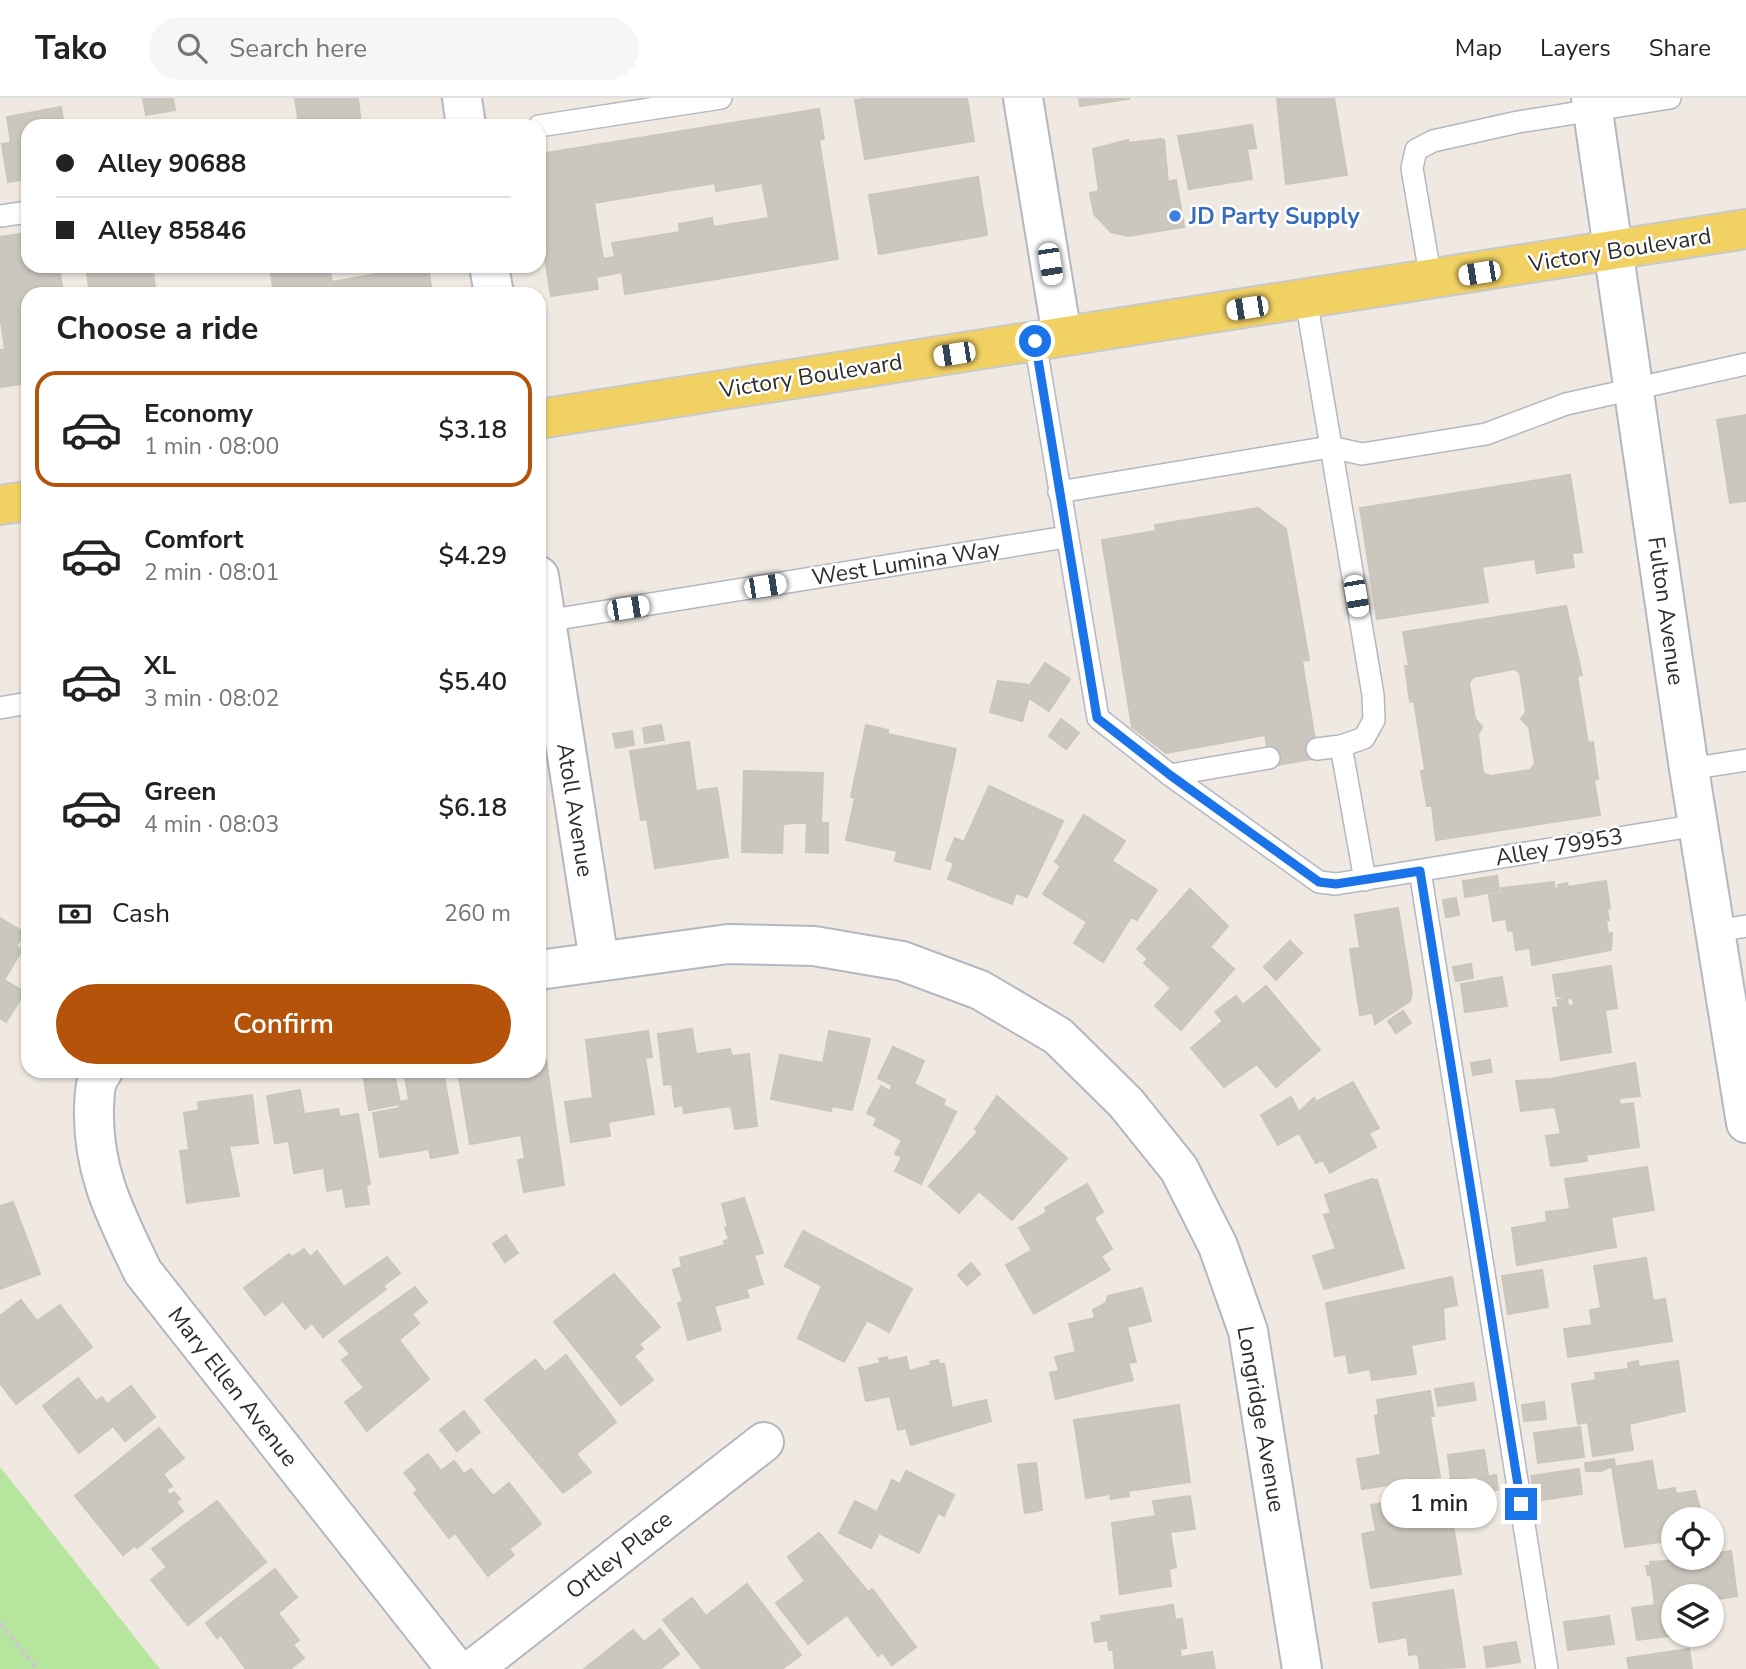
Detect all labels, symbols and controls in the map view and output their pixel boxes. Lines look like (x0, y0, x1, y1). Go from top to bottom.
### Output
search box (149, 17, 639, 80)
text: Tako (35, 26, 107, 71)
icon: search (173, 29, 211, 67)
text: Search here (229, 31, 367, 66)
text: Map (1455, 32, 1502, 64)
text: Layers (1540, 32, 1611, 64)
text: Share (1649, 32, 1711, 64)
text: Alley 90688 (98, 146, 246, 181)
place label: JD Party Supply (1188, 201, 1360, 232)
marker: JD Party Supply (1167, 208, 1183, 224)
text: Alley 85846 (98, 213, 246, 248)
street label: Victory Boulevard (1525, 220, 1714, 280)
car (1037, 242, 1064, 286)
car (1457, 259, 1502, 287)
car (1225, 294, 1270, 322)
text: Choose a ride (56, 307, 258, 350)
route start (1019, 325, 1051, 357)
car (932, 340, 977, 368)
street label: Victory Boulevard (716, 346, 905, 406)
text: Economy (144, 396, 253, 431)
icon: car (60, 398, 123, 461)
text: $3.18 (438, 412, 507, 447)
text: 1 min · 08:00 (144, 431, 279, 462)
text: Comfort (144, 522, 244, 557)
icon: car (60, 524, 123, 587)
street label: West Lumina Way (810, 533, 1003, 593)
street label: Fulton Avenue (1640, 535, 1692, 687)
text: $4.29 (438, 538, 507, 573)
text: 2 min · 08:01 (144, 557, 279, 588)
car (743, 572, 788, 600)
car (1343, 573, 1370, 619)
car (606, 594, 651, 622)
text: XL (144, 648, 176, 683)
icon: car (60, 650, 123, 713)
text: $5.40 (438, 664, 507, 699)
text: 3 min · 08:02 (144, 683, 279, 714)
street label: Atoll Avenue (549, 741, 601, 879)
text: Green (144, 774, 217, 809)
icon: car (60, 776, 123, 839)
text: $6.18 (438, 790, 507, 825)
text: 4 min · 08:03 (144, 809, 279, 840)
street label: Alley 79953 (1493, 821, 1625, 873)
icon: cash (56, 895, 94, 933)
text: Cash (112, 896, 170, 931)
text: 260 m (444, 898, 511, 929)
button: Confirm (56, 984, 511, 1064)
street label: Mary Ellen Avenue (161, 1301, 305, 1473)
street label: Longridge Avenue (1229, 1323, 1293, 1515)
callout: 1 min (1381, 1480, 1496, 1528)
text: 1 min (1410, 1488, 1468, 1519)
route end (1505, 1488, 1537, 1520)
street label: Ortley Place (559, 1504, 679, 1606)
map controls (1661, 1507, 1724, 1647)
button: locate (1661, 1507, 1724, 1570)
button: layers (1661, 1584, 1724, 1647)

